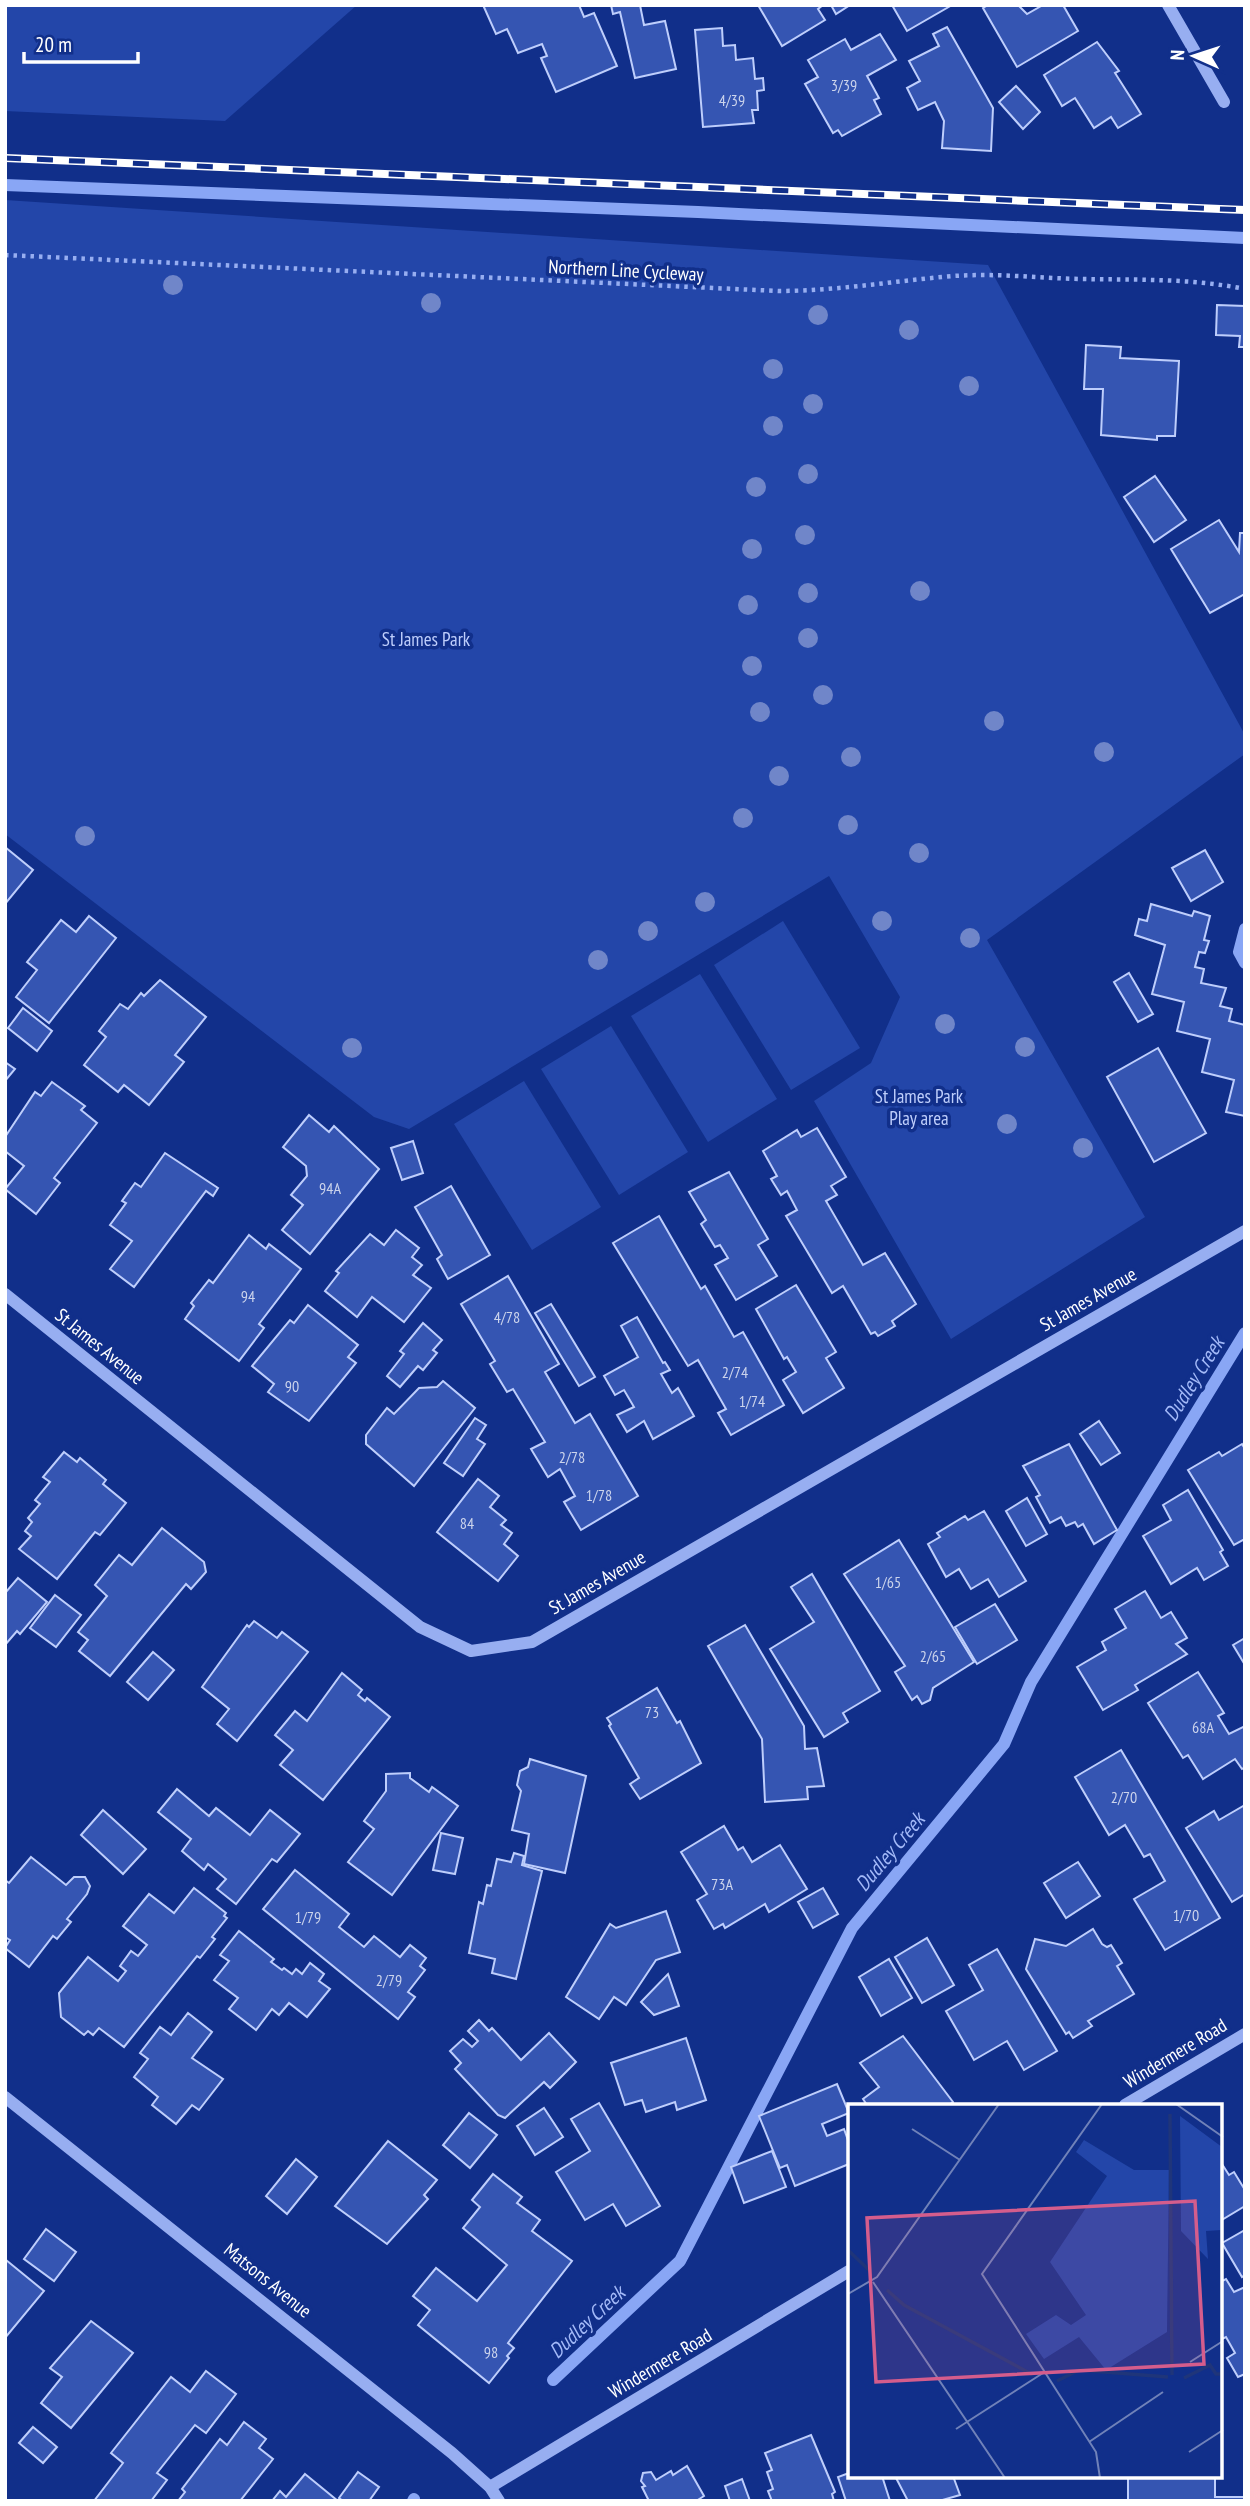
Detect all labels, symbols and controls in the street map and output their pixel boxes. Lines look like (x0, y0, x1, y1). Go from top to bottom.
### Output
scale bar (24, 21, 138, 65)
north arrow (1159, 21, 1229, 91)
text: 20 m (35, 31, 72, 58)
text: N (1165, 49, 1189, 61)
house number: 3/39 (831, 75, 857, 95)
house number: 4/39 (719, 90, 745, 110)
street label: Northern Line Cycleway (548, 254, 705, 286)
park label: St James Park (382, 627, 471, 651)
park label: St James Park Play area (875, 1084, 964, 1130)
house number: 94A (319, 1178, 341, 1198)
street label: St James Avenue (1035, 1262, 1141, 1336)
house number: 94 (241, 1286, 255, 1306)
street label: St James Avenue (51, 1303, 150, 1389)
house number: 4/78 (494, 1307, 520, 1327)
water label: Dudley Creek (1157, 1329, 1232, 1426)
house number: 2/74 (722, 1362, 748, 1382)
house number: 90 (285, 1376, 299, 1396)
house number: 1/74 (739, 1391, 765, 1411)
house number: 2/78 (559, 1447, 585, 1467)
house number: 1/78 (586, 1485, 612, 1505)
house number: 84 (460, 1513, 474, 1533)
street label: St James Avenue (544, 1545, 650, 1619)
house number: 1/65 (875, 1572, 901, 1592)
house number: 2/65 (920, 1646, 946, 1666)
house number: 73 (645, 1702, 659, 1722)
house number: 68A (1192, 1717, 1214, 1737)
house number: 2/70 (1111, 1787, 1137, 1807)
water label: Dudley Creek (849, 1805, 932, 1897)
house number: 73A (711, 1874, 733, 1894)
house number: 1/70 (1173, 1905, 1199, 1925)
house number: 1/79 (295, 1907, 321, 1927)
house number: 2/79 (376, 1970, 402, 1990)
street label: Windermere Road (1119, 2013, 1231, 2093)
inset map (848, 2104, 1222, 2478)
street label: Matsons Avenue (219, 2237, 317, 2323)
water label: Dudley Creek (543, 2278, 633, 2364)
street label: Windermere Road (604, 2323, 716, 2403)
house number: 98 (484, 2342, 498, 2362)

